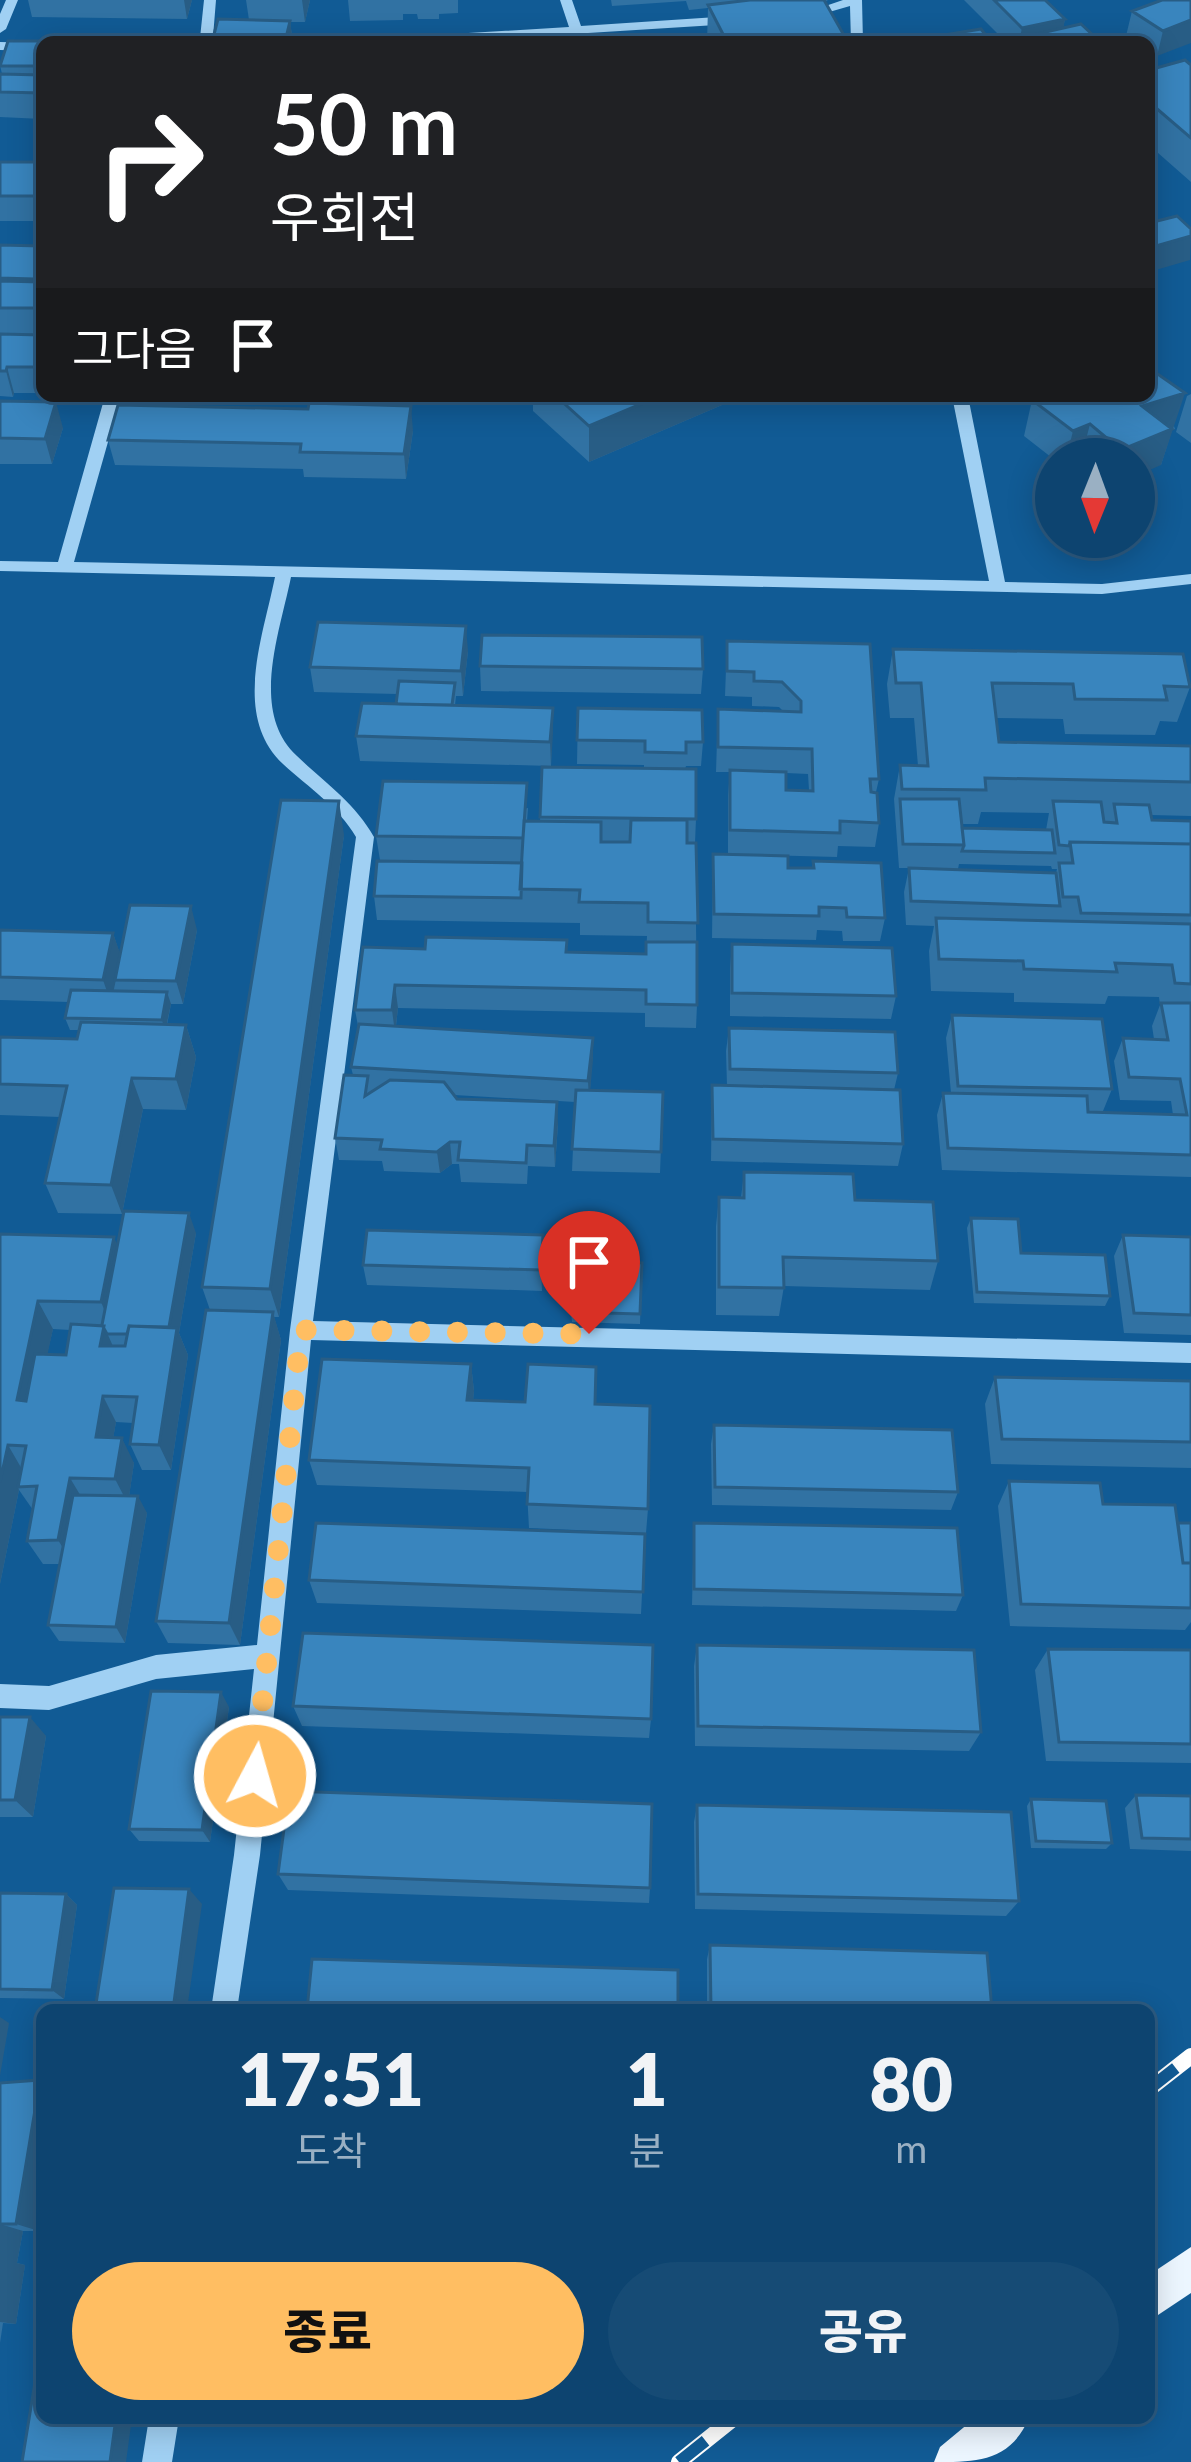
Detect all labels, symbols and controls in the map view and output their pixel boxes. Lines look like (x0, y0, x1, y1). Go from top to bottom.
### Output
text: 50 m (270, 72, 458, 173)
icon: right (72, 84, 228, 240)
text: 우회전 (270, 184, 419, 249)
icon: arrive (220, 312, 286, 378)
text: 그다음 (72, 321, 196, 375)
north arrow (1035, 438, 1155, 558)
map controls (1035, 438, 1155, 558)
pin (538, 1211, 640, 1334)
icon: arrive (556, 1229, 622, 1295)
position arrow (192, 1713, 318, 1839)
text: 17:51 (238, 2035, 424, 2121)
text: 1 (626, 2035, 668, 2121)
text: 80 (870, 2040, 953, 2126)
text: m (895, 2125, 927, 2171)
text: 도착 (295, 2127, 367, 2173)
text: 분 (629, 2127, 665, 2173)
button: 종료 (72, 2262, 584, 2400)
button: 공유 (608, 2262, 1119, 2400)

